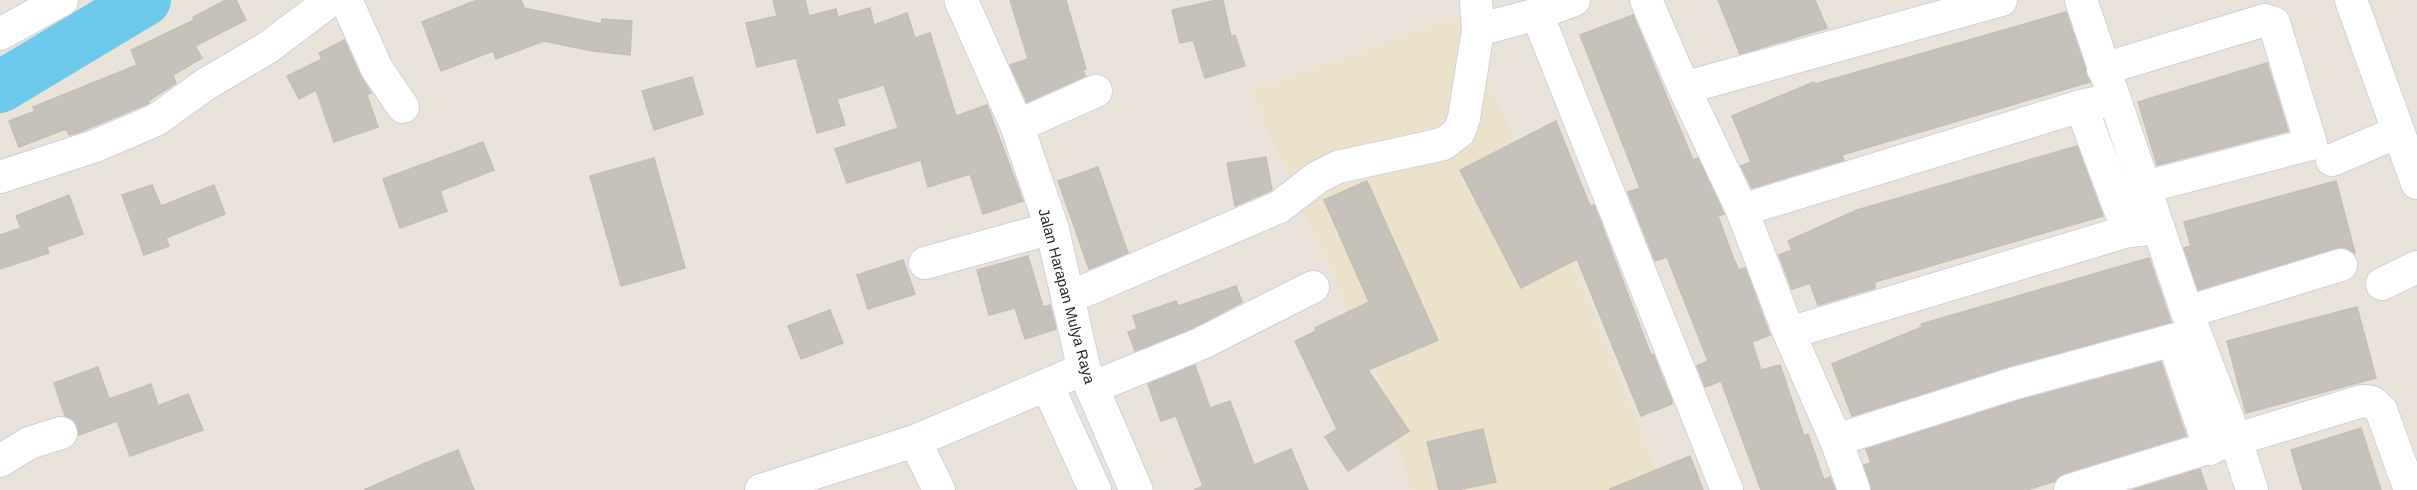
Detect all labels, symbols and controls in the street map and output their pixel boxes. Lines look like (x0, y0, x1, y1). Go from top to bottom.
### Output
street label: Jalan Harapan Mulya Raya (1035, 206, 1099, 386)

